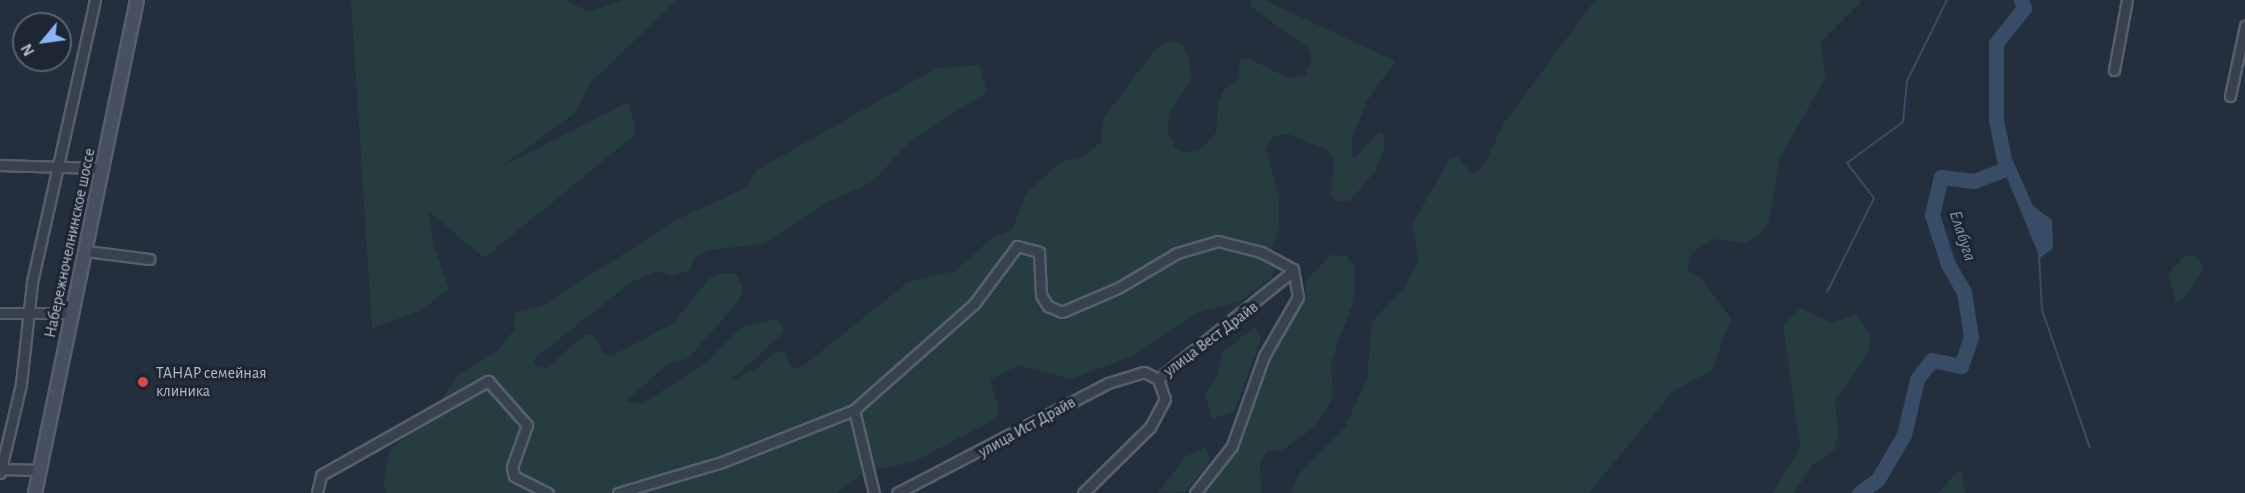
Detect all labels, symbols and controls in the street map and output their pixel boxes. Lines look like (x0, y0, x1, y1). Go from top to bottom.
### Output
north arrow (12, 12, 72, 72)
text: N (18, 41, 38, 59)
street label: Набережночелнинское шоссе (41, 146, 99, 340)
water label: Елабуга (1944, 208, 1980, 264)
street label: улица Вест Драйв (1160, 297, 1262, 381)
place label: ТАНАР семейная клиника (156, 363, 267, 401)
marker: ТАНАР семейная клиника (134, 373, 152, 391)
street label: улица Ист Драйв (975, 392, 1079, 462)

